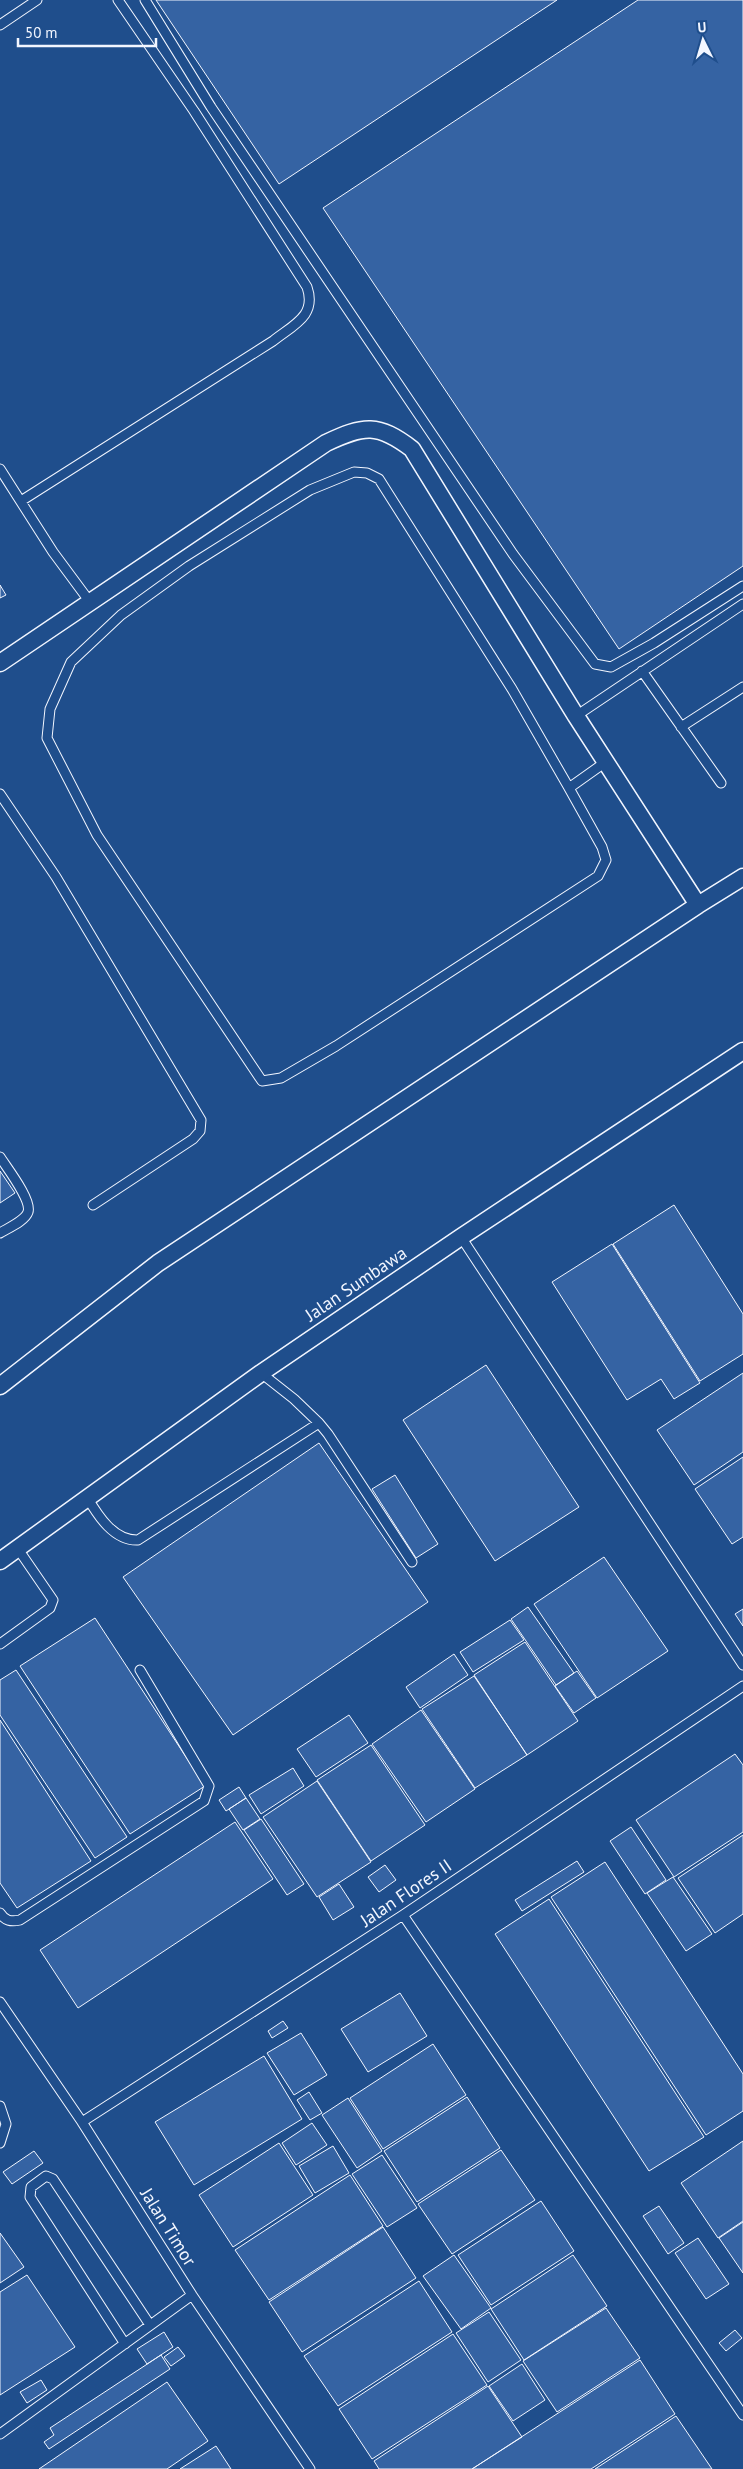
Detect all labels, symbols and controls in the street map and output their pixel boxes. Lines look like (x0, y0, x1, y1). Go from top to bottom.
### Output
scale bar (18, 15, 155, 47)
north arrow (678, 15, 728, 65)
text: U (697, 18, 707, 36)
text: 50 m (25, 23, 58, 42)
street label: Jalan Sumbawa (300, 1241, 411, 1327)
street label: Jalan Flores II (355, 1854, 456, 1932)
street label: Jalan Timor (135, 2183, 201, 2270)

